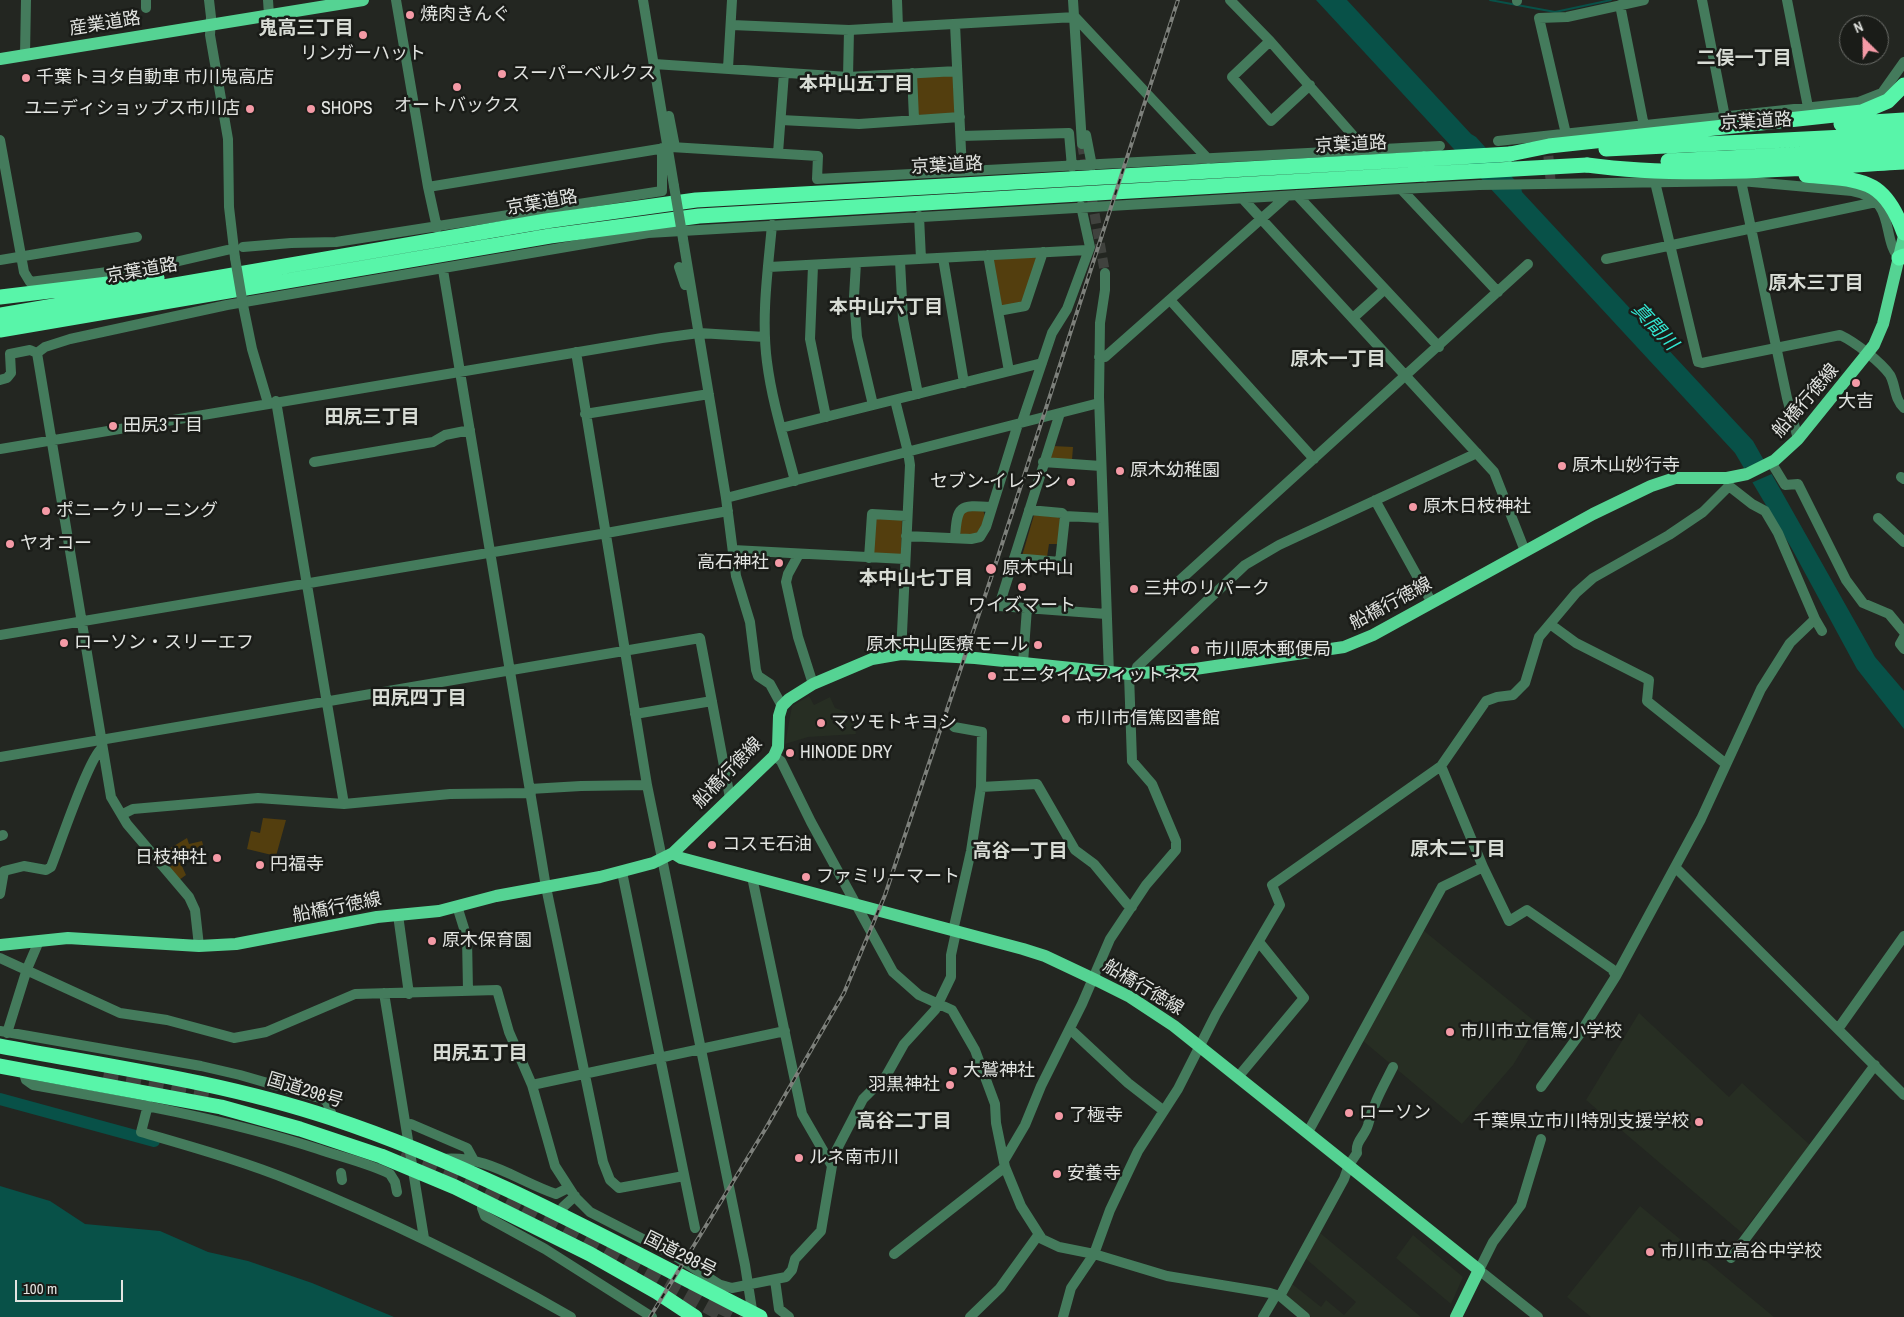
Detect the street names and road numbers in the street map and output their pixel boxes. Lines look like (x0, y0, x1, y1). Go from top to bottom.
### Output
street label: 産業道路 (68, 8, 142, 40)
street label: 京葉道路 (1719, 109, 1793, 135)
street label: 京葉道路 (1314, 132, 1388, 158)
street label: 京葉道路 (910, 153, 984, 179)
street label: 京葉道路 (505, 186, 579, 220)
street label: 京葉道路 (105, 254, 179, 288)
street label: 船橋行徳線 (1768, 360, 1844, 442)
street label: 船橋行徳線 (1346, 573, 1436, 635)
street label: 船橋行徳線 (689, 733, 767, 813)
street label: 船橋行徳線 (291, 889, 383, 927)
street label: 船橋行徳線 (1099, 956, 1187, 1020)
street label: 国道298号 (264, 1069, 346, 1113)
street label: 国道298号 (640, 1228, 720, 1282)

